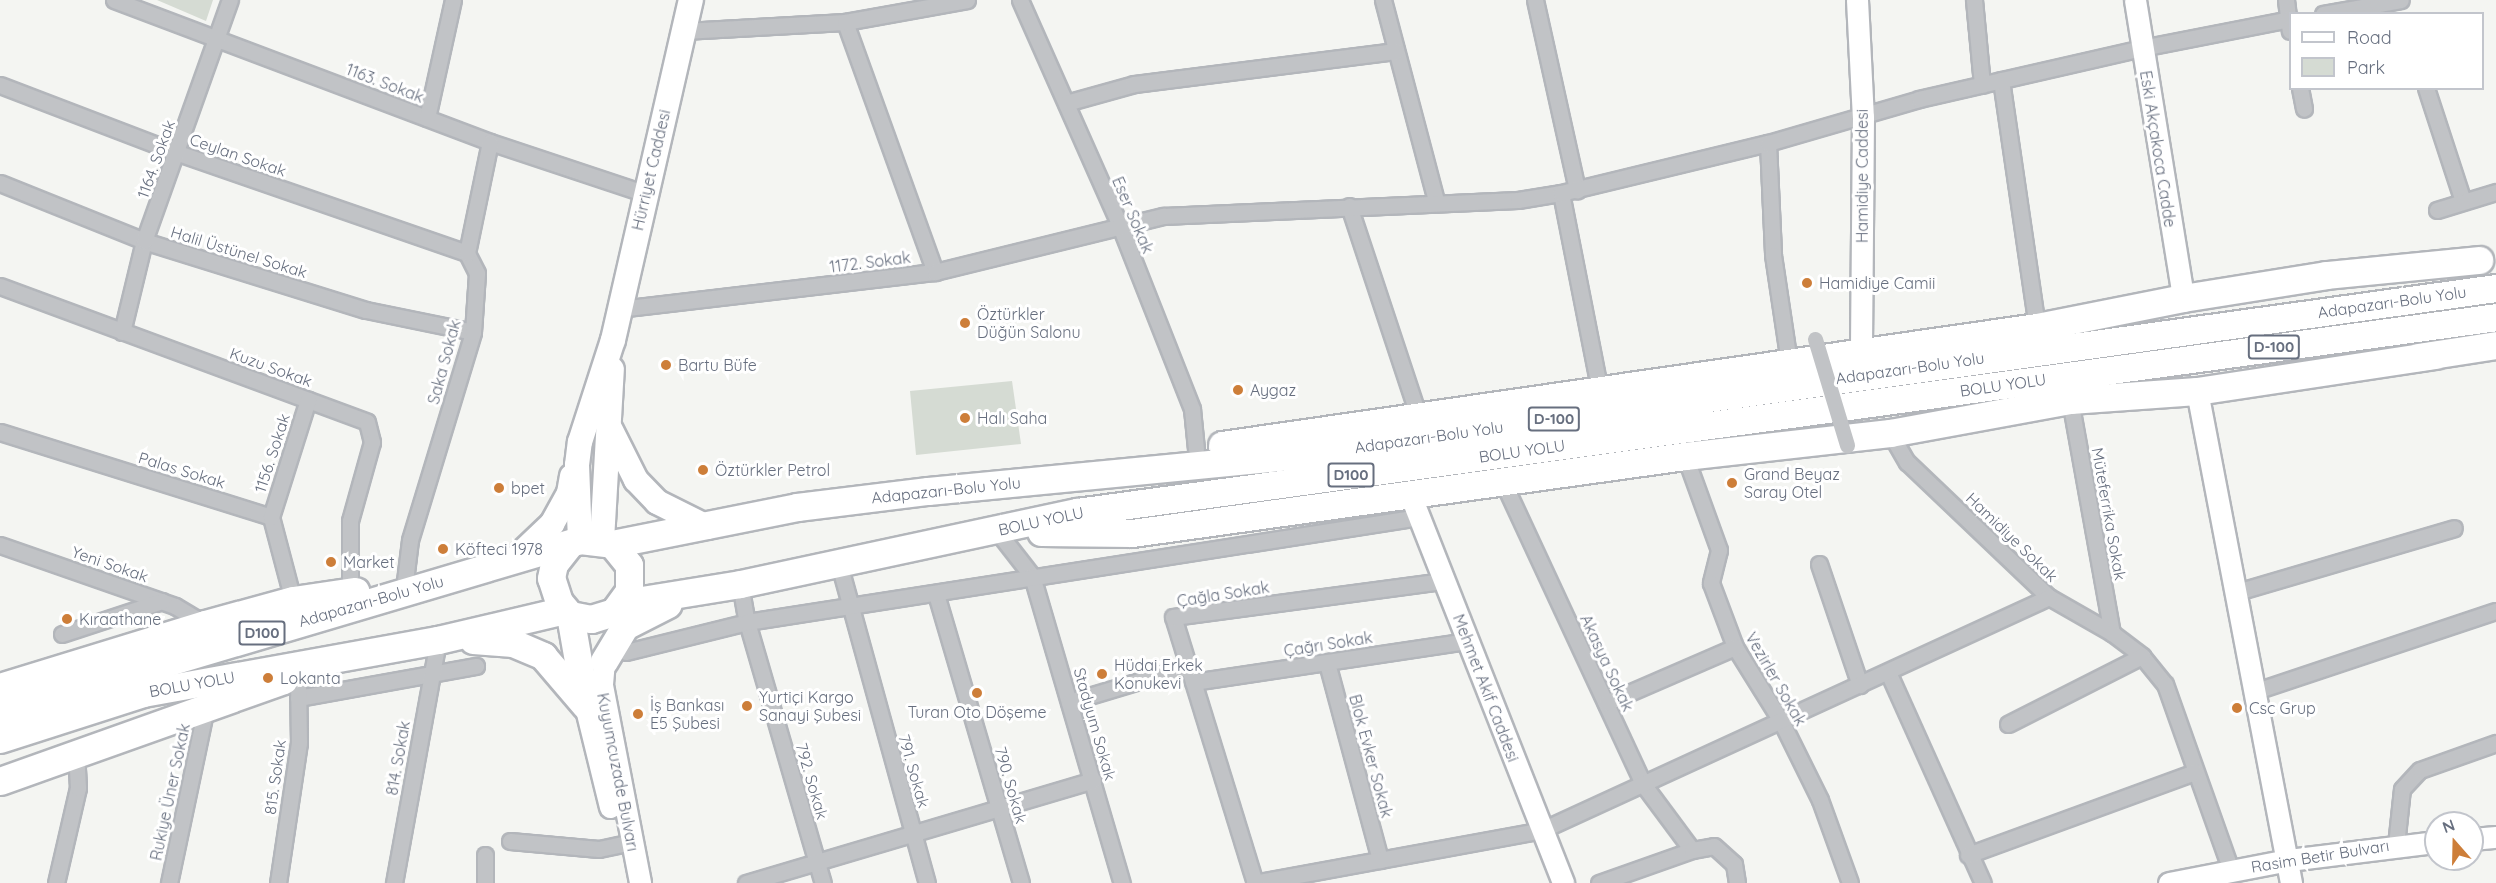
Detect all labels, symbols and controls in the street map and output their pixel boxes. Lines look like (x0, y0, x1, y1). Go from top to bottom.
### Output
legend (2289, 12, 2484, 90)
text: Road (2347, 26, 2392, 49)
text: Park (2347, 56, 2385, 79)
street label: 1163. Sokak (344, 59, 426, 107)
street label: Eski Akçakoca Cadde (2136, 69, 2180, 229)
street label: Hürriyet Caddesi (628, 108, 674, 232)
street label: Hamidiye Caddesi (1852, 109, 1872, 243)
street label: 1164. Sokak (133, 117, 179, 201)
street label: Ceylan Sokak (187, 129, 289, 181)
street label: Eser Sokak (1108, 174, 1158, 256)
street label: Halil Üstünel Sokak (169, 222, 309, 282)
street label: 1172. Sokak (828, 248, 912, 276)
place label: Hamidiye Camii (1819, 273, 1935, 293)
marker: Hamidiye Camii (1800, 276, 1814, 290)
street label: Adapazarı-Bolu Yolu (2316, 282, 2468, 322)
place label: Öztürkler Düğün Salonu (977, 304, 1081, 342)
marker: Öztürkler Düğün Salonu (958, 316, 972, 330)
street label: Saka Sokak (424, 318, 464, 406)
road number: D-100 (2247, 335, 2301, 359)
street label: Kuzu Sokak (227, 343, 315, 391)
street label: Adapazarı-Bolu Yolu (1834, 348, 1986, 388)
place label: Bartu Büfe (678, 355, 757, 375)
marker: Bartu Büfe (659, 358, 673, 372)
street label: BOLU YOLU (1959, 369, 2047, 401)
place label: Aygaz (1250, 380, 1296, 400)
marker: Aygaz (1231, 383, 1245, 397)
road number: D-100 (1527, 407, 1581, 431)
place label: Halı Saha (977, 408, 1047, 428)
street label: 1156. Sokak (250, 411, 294, 495)
marker: Halı Saha (958, 411, 972, 425)
street label: Adapazarı-Bolu Yolu (1353, 417, 1505, 457)
street label: BOLU YOLU (1478, 435, 1566, 467)
street label: Müteferrika Sokak (2088, 446, 2130, 582)
street label: Palas Sokak (136, 448, 228, 492)
place label: Öztürkler Petrol (715, 460, 830, 480)
marker: Öztürkler Petrol (696, 463, 710, 477)
road number: D100 (1327, 463, 1375, 487)
place label: Grand Beyaz Saray Otel (1744, 464, 1840, 502)
street label: Adapazarı-Bolu Yolu (870, 473, 1022, 507)
marker: Grand Beyaz Saray Otel (1725, 476, 1739, 490)
place label: bpet (511, 478, 545, 498)
marker: bpet (492, 481, 506, 495)
street label: Hamidiye Sokak (1962, 488, 2062, 586)
street label: BOLU YOLU (996, 503, 1086, 539)
place label: Köfteci 1978 (455, 539, 543, 559)
street label: Yeni Sokak (69, 542, 151, 586)
marker: Köfteci 1978 (436, 542, 450, 556)
place label: Market (343, 552, 395, 572)
marker: Market (324, 555, 338, 569)
street label: Adapazarı-Bolu Yolu (296, 571, 446, 631)
street label: Çağla Sokak (1175, 577, 1271, 611)
place label: Kıraathane (79, 609, 161, 629)
street label: Mehmet Akif Caddesi (1449, 611, 1523, 765)
marker: Kıraathane (60, 612, 74, 626)
street label: Akasya Sokak (1576, 612, 1638, 714)
road number: D100 (238, 621, 286, 645)
street label: Çağrı Sokak (1282, 628, 1374, 660)
street label: Vezirler Sokak (1741, 629, 1811, 729)
place label: Hüdai Erkek Konukevi (1114, 655, 1203, 693)
street label: Stadyum Sokak (1070, 665, 1120, 783)
street label: BOLU YOLU (147, 667, 237, 701)
marker: Hüdai Erkek Konukevi (1095, 667, 1109, 681)
place label: Lokanta (280, 668, 341, 688)
marker: Lokanta (261, 671, 275, 685)
marker: Turan Oto Döşeme (970, 686, 984, 700)
place label: Yurtiçi Kargo Sanayi Şubesi (759, 687, 861, 725)
street label: Kuyumcuzade Bulvarı (593, 691, 643, 853)
street label: Blok Evker Sokak (1345, 692, 1397, 820)
place label: İş Bankası E5 Şubesi (650, 695, 724, 733)
place label: Csc Grup (2249, 698, 2316, 718)
marker: Yurtiçi Kargo Sanayi Şubesi (740, 699, 754, 713)
marker: Csc Grup (2230, 701, 2244, 715)
place label: Turan Oto Döşeme (907, 702, 1047, 722)
marker: İş Bankası E5 Şubesi (631, 707, 645, 721)
street label: 814. Sokak (382, 719, 414, 797)
street label: Rukiye Üner Sokak (146, 722, 194, 862)
street label: 791. Sokak (894, 732, 934, 810)
street label: 815. Sokak (260, 738, 290, 816)
street label: 792. Sokak (792, 741, 832, 821)
street label: 790. Sokak (991, 744, 1031, 826)
north arrow (2424, 811, 2484, 871)
text: N (2440, 815, 2457, 837)
street label: Rasim Betir Bulvarı (2250, 836, 2390, 876)

